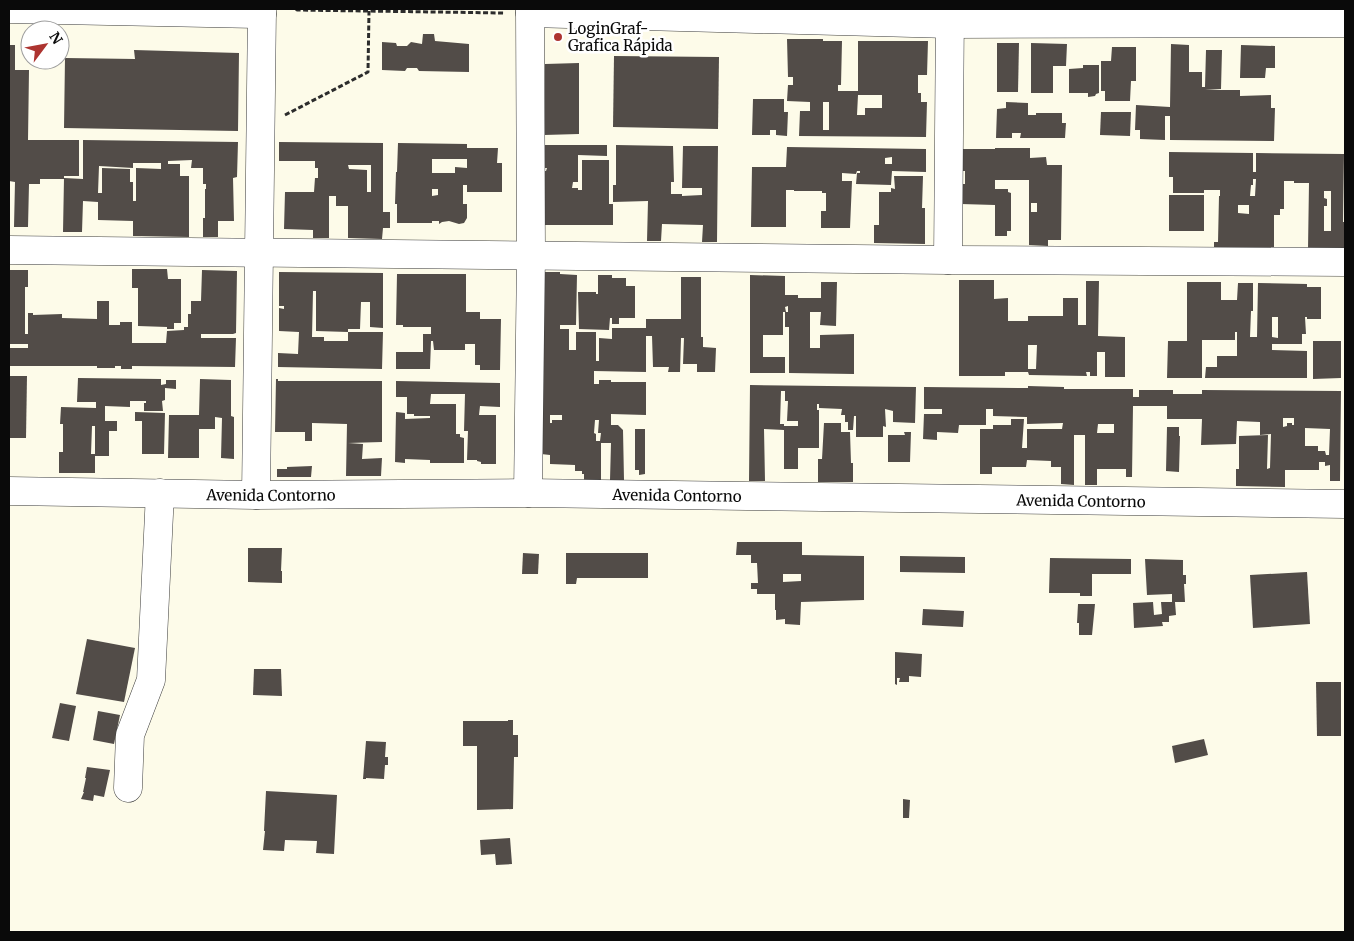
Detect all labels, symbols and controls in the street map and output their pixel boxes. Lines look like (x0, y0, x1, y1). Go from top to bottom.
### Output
place label: LoginGraf- Grafica Rápida (568, 19, 673, 55)
north arrow (20, 20, 70, 70)
text: N (45, 29, 67, 48)
marker: LoginGraf- Grafica Rápida (552, 31, 564, 43)
street label: Avenida Contorno (205, 485, 336, 505)
street label: Avenida Contorno (611, 485, 742, 505)
street label: Avenida Contorno (1015, 490, 1146, 511)

